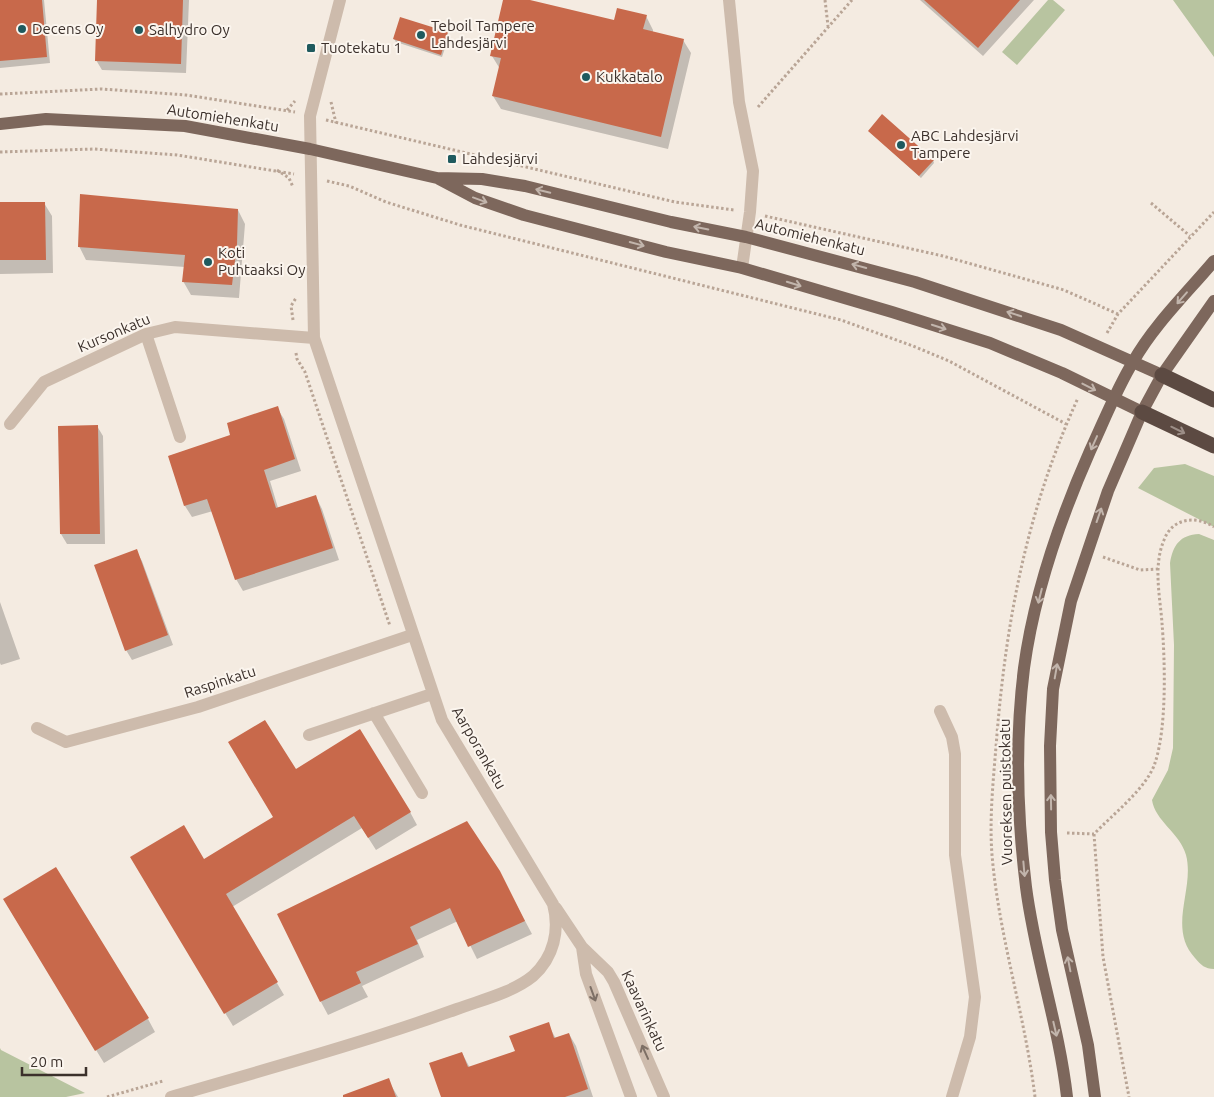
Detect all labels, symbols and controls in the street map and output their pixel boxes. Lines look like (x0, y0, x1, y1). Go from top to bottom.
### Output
place label: Teboil Tampere Lahdesjärvi (431, 17, 535, 51)
place label: Decens Oy (32, 20, 103, 37)
place label: Salhydro Oy (149, 21, 230, 38)
marker: Decens Oy (16, 23, 28, 35)
marker: Salhydro Oy (133, 24, 145, 36)
marker: Teboil Tampere Lahdesjärvi (415, 29, 427, 41)
place label: Tuotekatu 1 (321, 39, 402, 56)
marker: Tuotekatu 1 (305, 42, 317, 54)
place label: Kukkatalo (596, 68, 663, 85)
marker: Kukkatalo (580, 71, 592, 83)
street label: Automiehenkatu (166, 100, 280, 135)
place label: ABC Lahdesjärvi Tampere (911, 127, 1019, 161)
marker: ABC Lahdesjärvi Tampere (895, 139, 907, 151)
place label: Lahdesjärvi (462, 150, 538, 167)
marker: Lahdesjärvi (446, 153, 458, 165)
one-way arrow (536, 186, 552, 195)
one-way arrow (472, 196, 488, 205)
street label: Automiehenkatu (753, 215, 867, 258)
one-way arrow (694, 223, 710, 233)
one-way arrow (628, 240, 644, 249)
place label: Koti Puhtaaksi Oy (218, 244, 305, 278)
marker: Koti Puhtaaksi Oy (202, 256, 214, 268)
one-way arrow (851, 261, 867, 271)
one-way arrow (786, 280, 801, 289)
one-way arrow (1177, 292, 1188, 305)
one-way arrow (1007, 309, 1023, 319)
street label: Kursonkatu (75, 310, 153, 355)
one-way arrow (930, 322, 946, 332)
one-way arrow (1082, 382, 1097, 392)
one-way arrow (1170, 426, 1185, 435)
one-way arrow (1088, 435, 1098, 450)
one-way arrow (1095, 507, 1104, 523)
one-way arrow (1035, 588, 1044, 604)
street label: Raspinkatu (182, 662, 258, 701)
one-way arrow (1052, 664, 1062, 680)
street label: Aarporankatu (449, 704, 510, 792)
street label: Vuoreksen puistokatu (996, 718, 1015, 866)
one-way arrow (1046, 795, 1056, 811)
one-way arrow (1019, 861, 1029, 877)
one-way arrow (1063, 956, 1073, 972)
street label: Kaavarinkatu (618, 968, 671, 1054)
one-way arrow (589, 985, 598, 1001)
one-way arrow (1051, 1020, 1060, 1036)
scale bar (22, 1044, 86, 1076)
one-way arrow (640, 1045, 650, 1060)
text: 20 m (30, 1053, 63, 1070)

